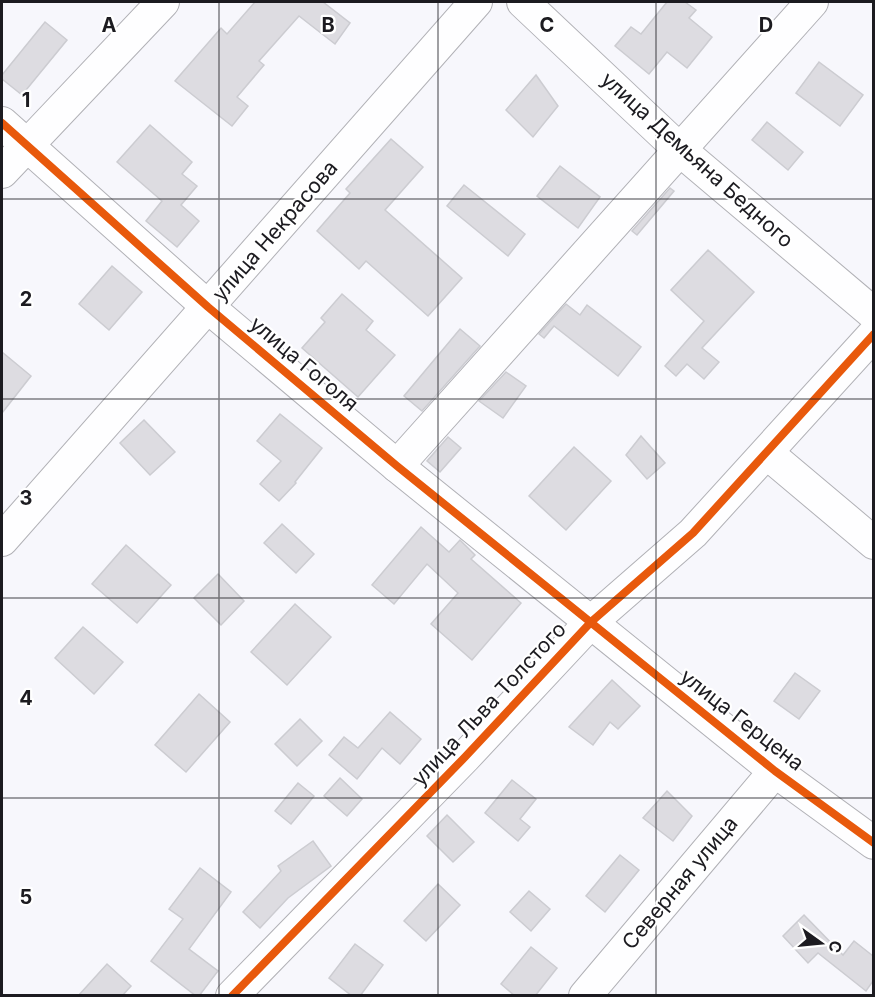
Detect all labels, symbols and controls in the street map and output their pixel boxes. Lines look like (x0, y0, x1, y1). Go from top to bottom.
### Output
text: A (102, 13, 117, 37)
text: B (321, 13, 335, 37)
text: C (540, 13, 554, 37)
text: D (759, 13, 773, 37)
street label: улица Демьяна Бедного (596, 67, 799, 253)
text: 1 (22, 88, 30, 112)
street label: улица Некрасова (207, 155, 342, 306)
text: 2 (20, 287, 32, 311)
street label: улица Гоголя (245, 311, 364, 416)
text: 3 (20, 486, 32, 510)
street label: улица Льва Толстого (406, 617, 571, 791)
street label: улица Герцена (675, 664, 809, 776)
text: 4 (19, 686, 33, 710)
street label: Северная улица (617, 811, 743, 954)
text: 5 (20, 885, 32, 909)
north arrow (791, 913, 851, 973)
text: С (824, 939, 847, 955)

